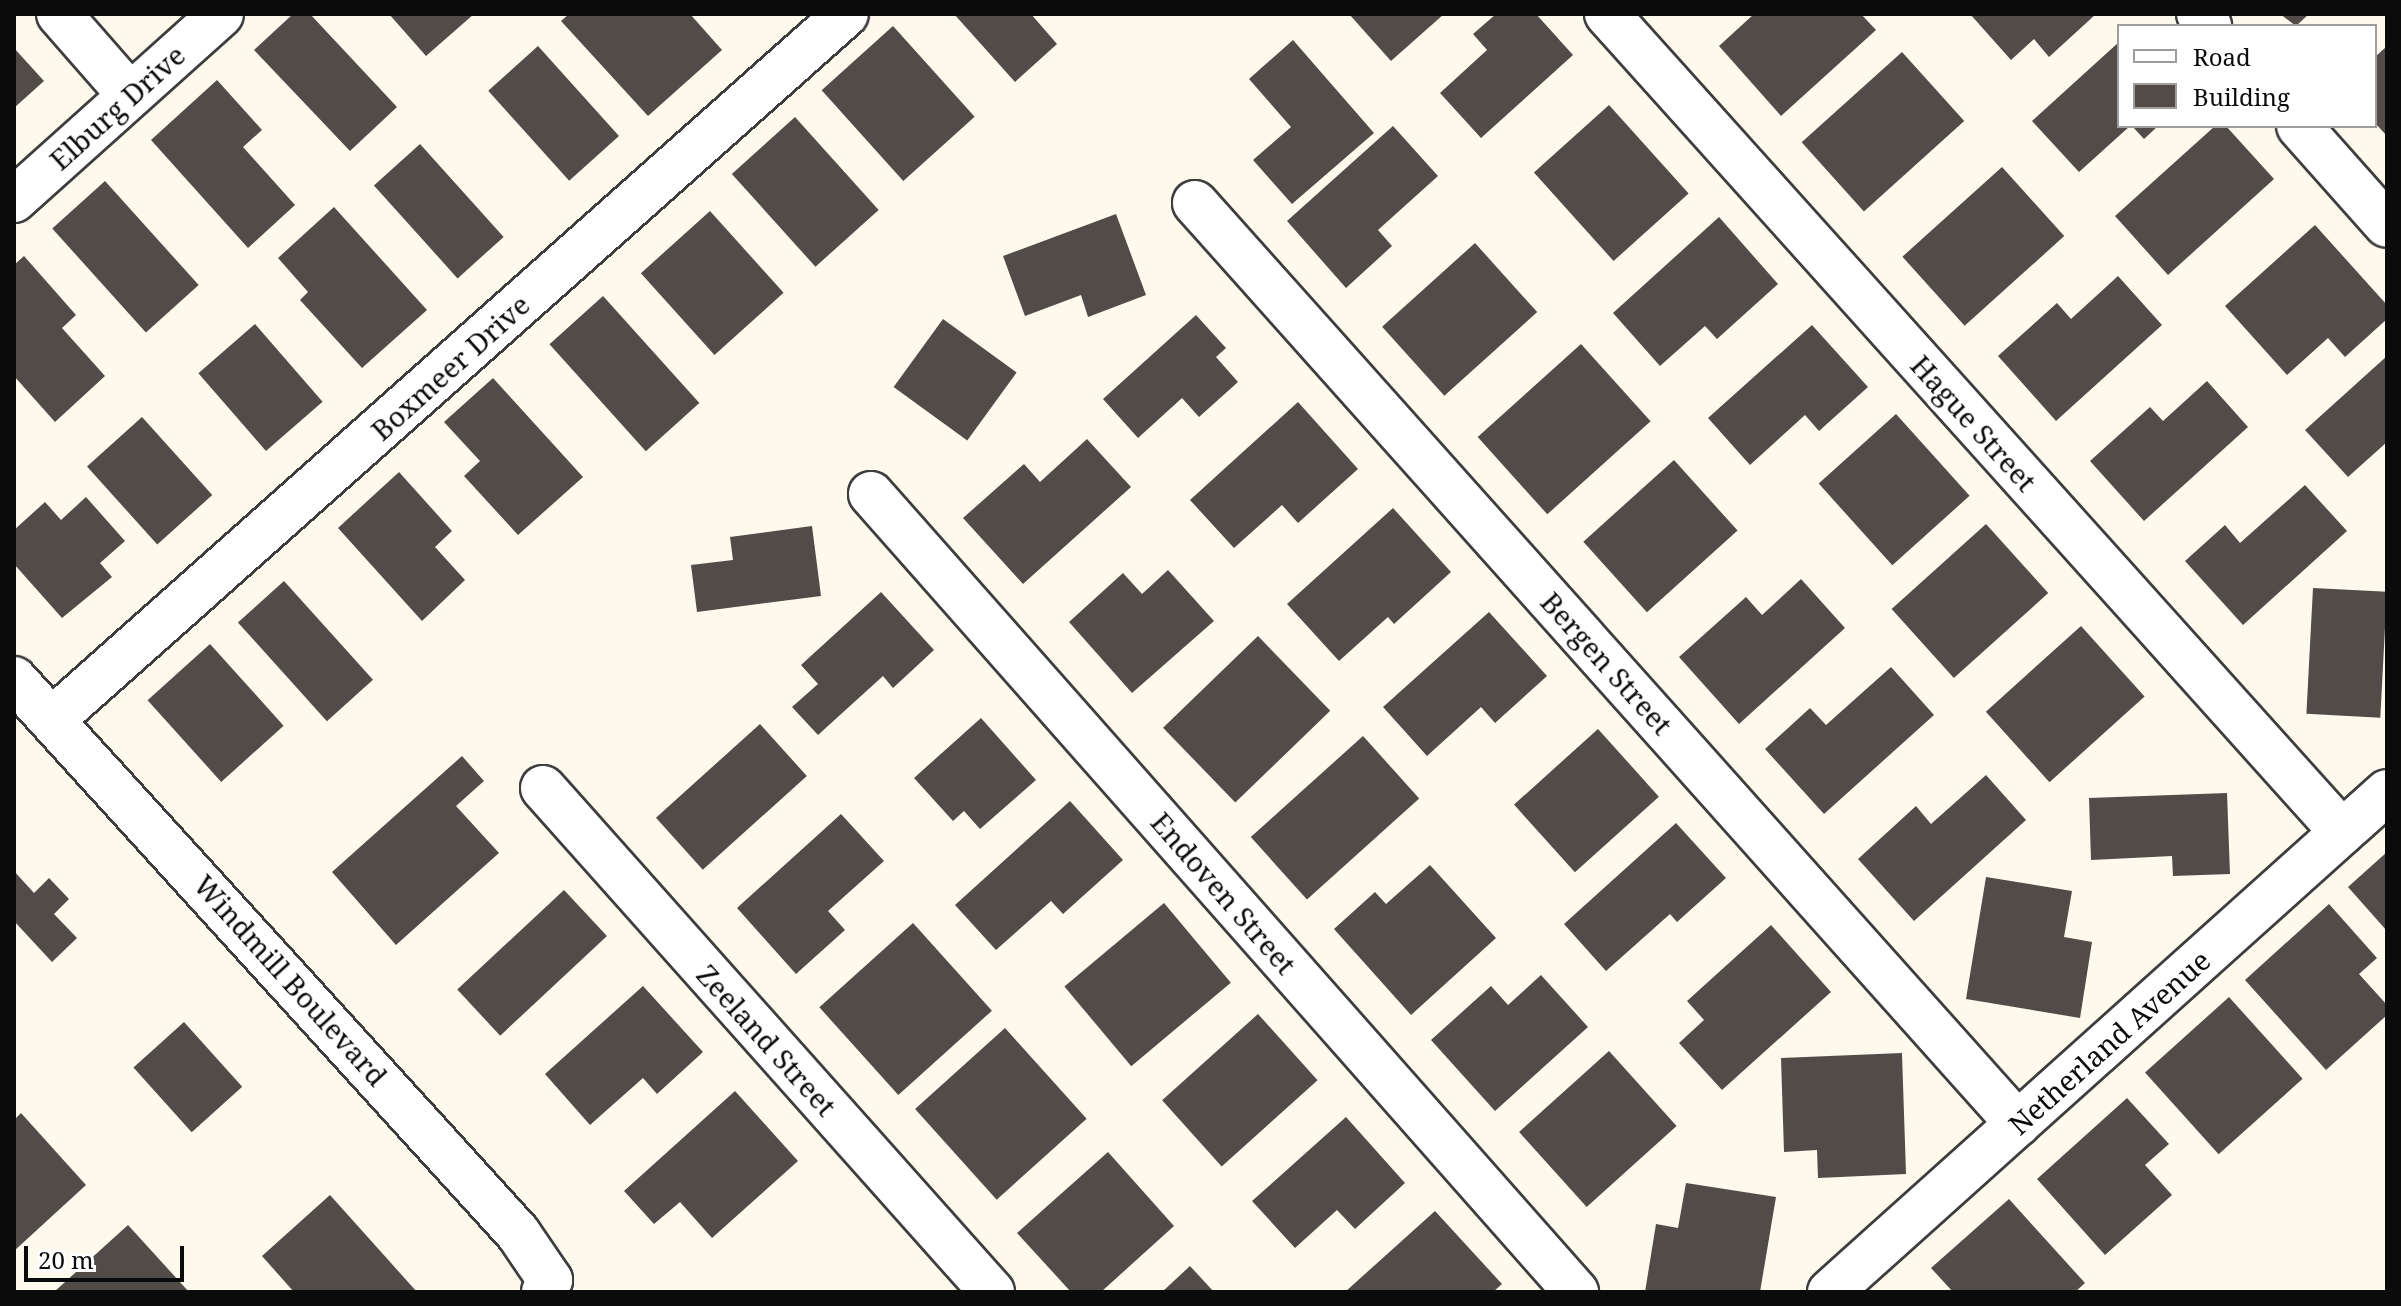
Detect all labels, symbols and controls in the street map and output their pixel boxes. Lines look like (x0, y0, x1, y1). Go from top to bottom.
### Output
legend (2117, 24, 2377, 128)
street label: Elburg Drive (42, 38, 192, 176)
text: Road (2193, 40, 2251, 73)
text: Building (2193, 80, 2290, 113)
street label: Boxmeer Drive (364, 287, 536, 447)
street label: Hague Street (1904, 348, 2044, 498)
street label: Bergen Street (1534, 585, 1680, 741)
street label: Endoven Street (1145, 805, 1303, 981)
street label: Windmill Boulevard (188, 868, 394, 1092)
street label: Netherland Avenue (2001, 943, 2217, 1141)
street label: Zeeland Street (690, 958, 844, 1122)
scale bar (28, 1230, 188, 1280)
text: 20 m (38, 1243, 94, 1276)

